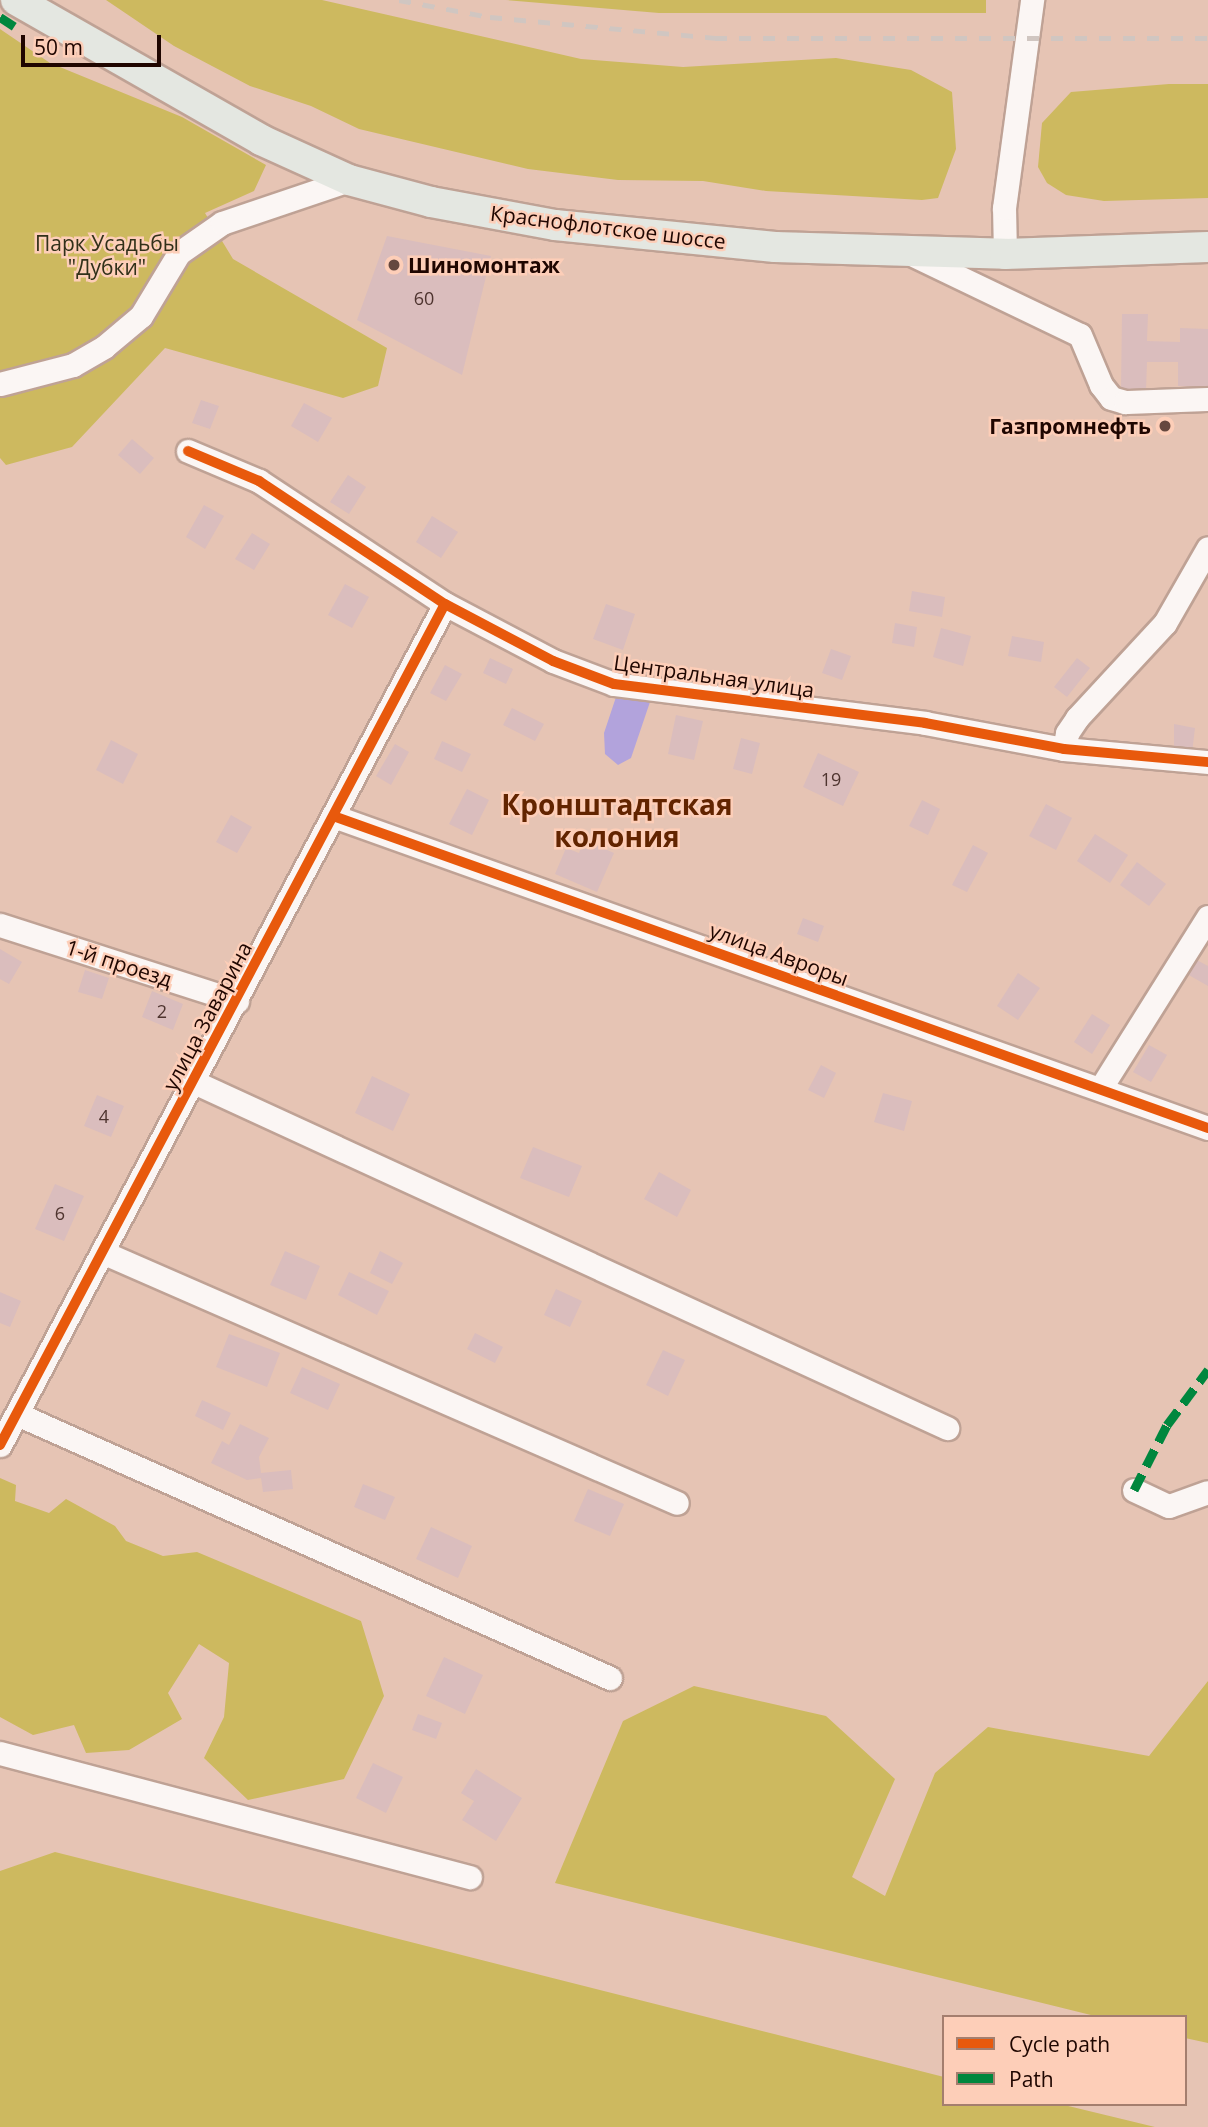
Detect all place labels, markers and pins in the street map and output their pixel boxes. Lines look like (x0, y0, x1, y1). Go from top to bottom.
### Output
place label: Шиномонтаж (408, 252, 560, 278)
marker: Шиномонтаж (386, 257, 402, 273)
place label: Газпромнефть (989, 413, 1151, 439)
marker: Газпромнефть (1157, 418, 1173, 434)

